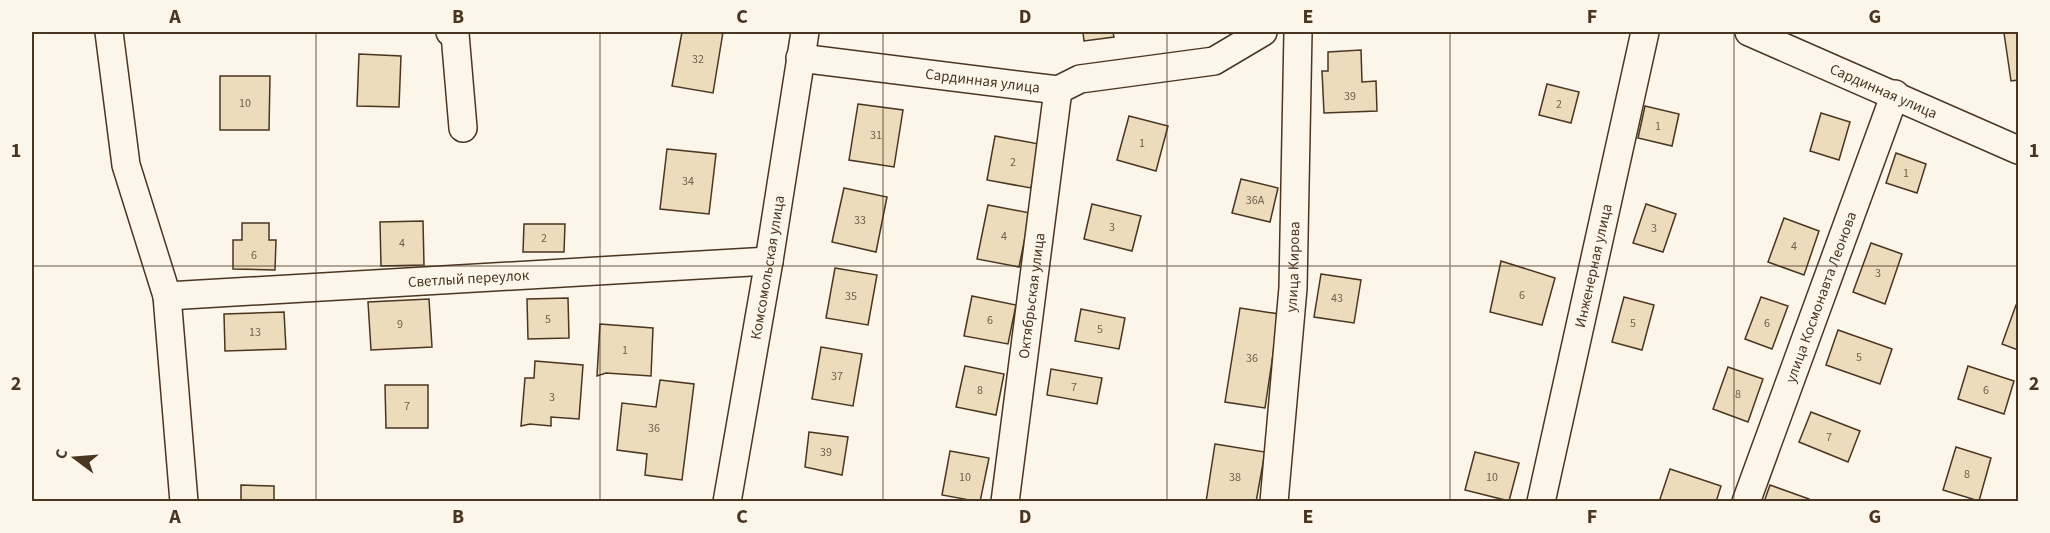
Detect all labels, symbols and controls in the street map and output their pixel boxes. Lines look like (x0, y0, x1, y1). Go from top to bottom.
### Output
text: A (168, 3, 181, 31)
text: B (452, 3, 464, 31)
text: C (736, 3, 748, 31)
text: D (1019, 3, 1031, 31)
text: E (1303, 3, 1313, 31)
text: F (1587, 3, 1597, 31)
text: G (1869, 3, 1881, 31)
house number: 32 (692, 51, 704, 68)
street label: Сардинная улица (1827, 58, 1941, 124)
street label: Сардинная улица (924, 63, 1041, 98)
house number: 39 (1344, 88, 1356, 105)
house number: 10 (239, 95, 251, 112)
house number: 2 (1556, 96, 1562, 113)
house number: 1 (1655, 118, 1661, 135)
house number: 31 (870, 127, 882, 144)
house number: 1 (1139, 135, 1145, 152)
text: 1 (11, 137, 21, 165)
text: 1 (2029, 137, 2039, 165)
house number: 2 (1010, 154, 1016, 171)
house number: 1 (1903, 165, 1909, 182)
house number: 34 (682, 173, 694, 190)
house number: 36А (1246, 192, 1265, 209)
street label: Комсомольская улица (745, 194, 790, 341)
street label: Инженерная улица (1569, 202, 1617, 330)
street label: улица Космонавта Леонова (1780, 209, 1862, 386)
house number: 33 (854, 212, 866, 229)
house number: 3 (1109, 219, 1115, 236)
house number: 3 (1651, 220, 1657, 237)
street label: улица Кирова (1280, 221, 1305, 313)
house number: 4 (1001, 228, 1007, 245)
house number: 2 (541, 230, 547, 247)
street label: Октябрьская улица (1013, 231, 1050, 360)
house number: 4 (399, 235, 405, 252)
house number: 4 (1791, 238, 1797, 255)
house number: 6 (251, 247, 257, 264)
street label: Светлый переулок (407, 264, 530, 292)
house number: 3 (1875, 265, 1881, 282)
house number: 6 (1519, 287, 1525, 304)
house number: 35 (845, 288, 857, 305)
house number: 43 (1331, 290, 1343, 307)
house number: 5 (545, 311, 551, 328)
house number: 6 (987, 312, 993, 329)
house number: 5 (1630, 315, 1636, 332)
house number: 6 (1764, 315, 1770, 332)
house number: 9 (397, 316, 403, 333)
house number: 5 (1097, 321, 1103, 338)
house number: 13 (249, 324, 261, 341)
house number: 1 (622, 342, 628, 359)
house number: 5 (1856, 349, 1862, 366)
house number: 36 (1246, 350, 1258, 367)
house number: 37 (831, 368, 843, 385)
text: 2 (11, 370, 21, 398)
text: 2 (2029, 370, 2039, 398)
house number: 7 (1071, 379, 1077, 396)
house number: 8 (977, 382, 983, 399)
house number: 6 (1983, 382, 1989, 399)
house number: 8 (1735, 386, 1741, 403)
house number: 3 (549, 389, 555, 406)
house number: 7 (404, 398, 410, 415)
house number: 36 (648, 420, 660, 437)
north arrow (45, 428, 105, 488)
house number: 7 (1826, 429, 1832, 446)
house number: 39 (820, 444, 832, 461)
text: С (50, 447, 73, 462)
house number: 8 (1964, 466, 1970, 483)
house number: 10 (959, 469, 971, 486)
house number: 38 (1229, 469, 1241, 486)
house number: 10 (1486, 469, 1498, 486)
text: A (168, 503, 181, 531)
text: B (452, 503, 464, 531)
text: C (736, 503, 748, 531)
text: D (1019, 503, 1031, 531)
text: E (1303, 503, 1313, 531)
text: F (1587, 503, 1597, 531)
text: G (1869, 503, 1881, 531)

